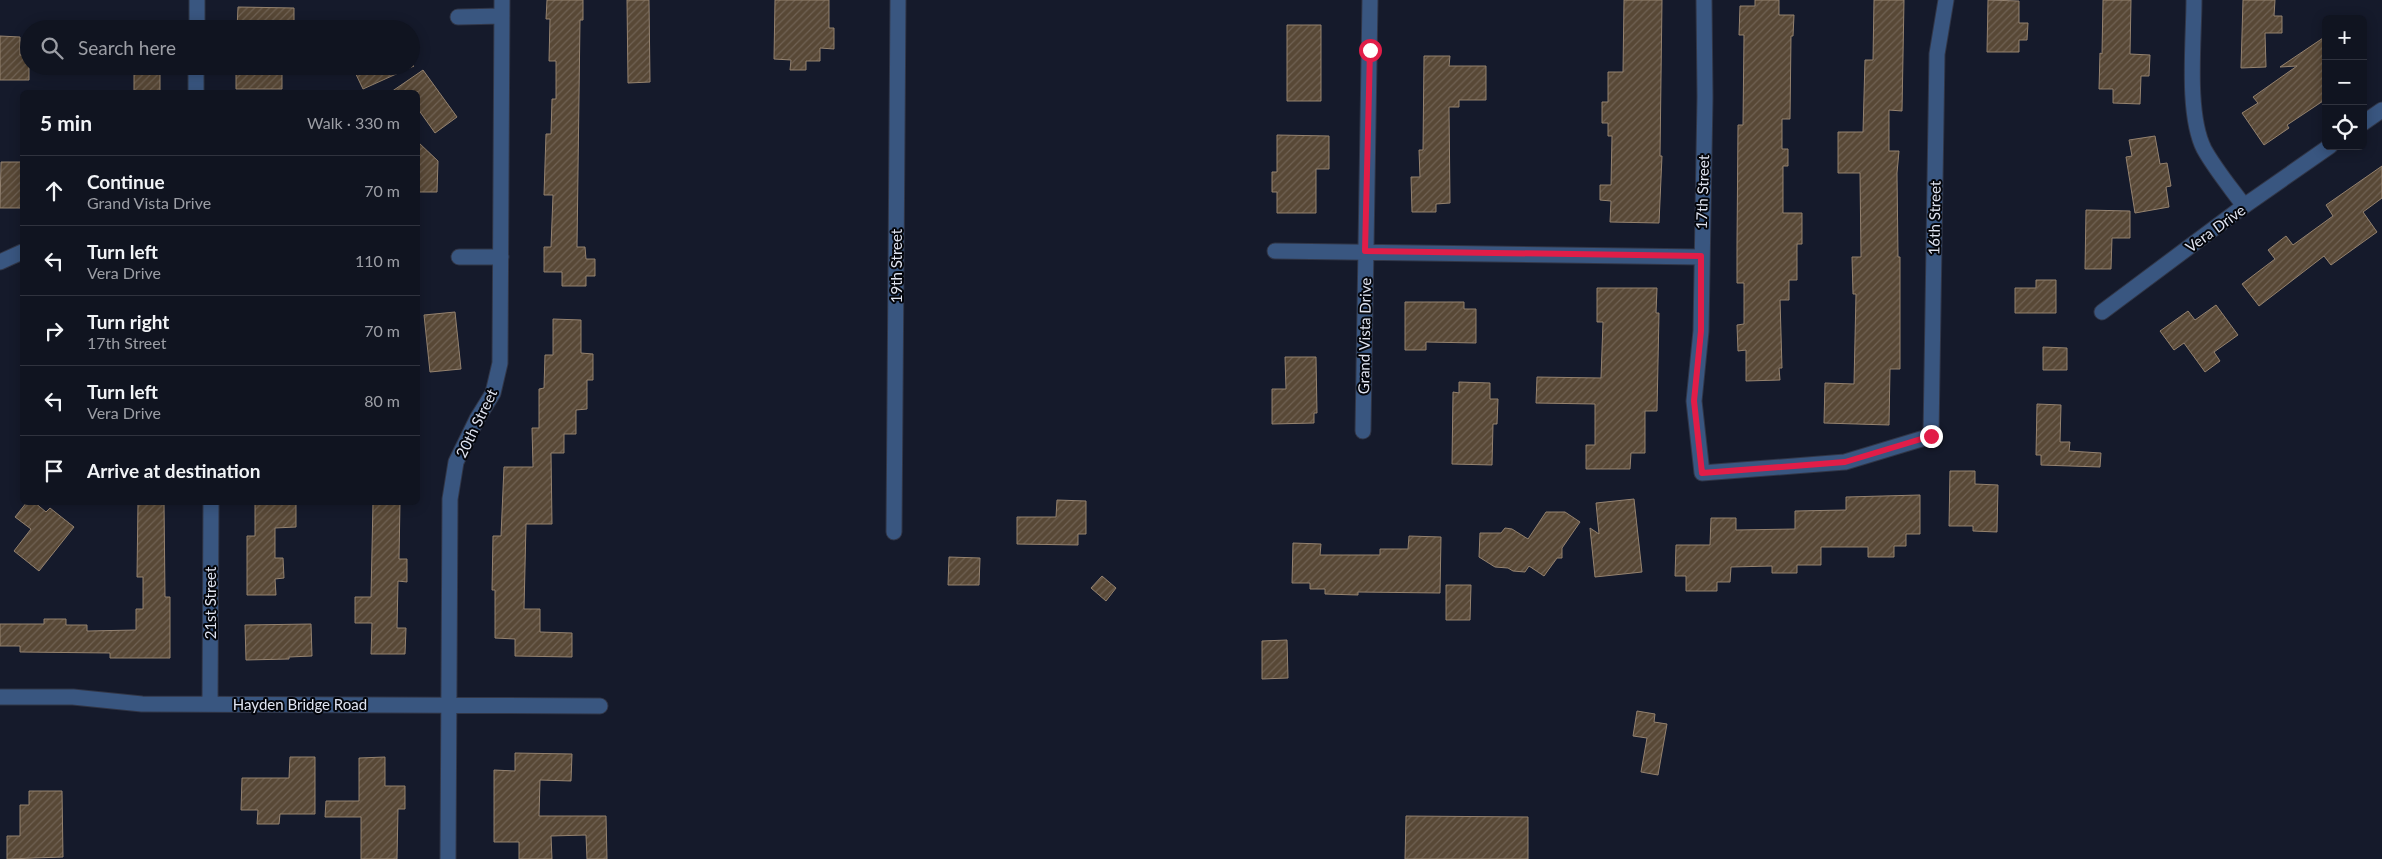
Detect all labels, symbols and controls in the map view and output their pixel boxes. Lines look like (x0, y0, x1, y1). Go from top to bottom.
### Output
map controls (2322, 15, 2367, 150)
button: + (2322, 15, 2367, 60)
search box (20, 20, 420, 75)
icon: search (38, 34, 66, 62)
text: Search here (78, 36, 176, 59)
route start (1359, 39, 1382, 62)
button: − (2322, 60, 2367, 105)
button: locate (2322, 105, 2367, 150)
text: 5 min (40, 110, 92, 135)
text: Walk · 330 m (307, 113, 400, 132)
street label: 17th Street (1692, 154, 1712, 230)
text: Continue (87, 170, 165, 193)
icon: ahead (40, 177, 68, 205)
street label: 16th Street (1924, 180, 1944, 255)
text: 70 m (364, 181, 400, 200)
text: Grand Vista Drive (87, 193, 211, 212)
street label: Vera Drive (2182, 200, 2248, 256)
street label: 19th Street (887, 228, 905, 303)
text: Turn left (87, 240, 158, 263)
icon: left (40, 247, 68, 275)
text: 110 m (355, 251, 400, 270)
text: Vera Drive (87, 263, 161, 282)
street label: Grand Vista Drive (1354, 278, 1374, 394)
text: Turn right (87, 310, 169, 333)
icon: right (40, 317, 68, 345)
text: 70 m (364, 321, 400, 340)
text: 17th Street (87, 333, 166, 352)
text: Turn left (87, 380, 158, 403)
street label: 20th Street (452, 385, 501, 460)
icon: left (40, 387, 68, 415)
text: 80 m (364, 391, 400, 410)
text: Vera Drive (87, 403, 161, 422)
route end (1920, 425, 1943, 448)
icon: arrive (40, 457, 68, 485)
text: Arrive at destination (87, 459, 260, 482)
street label: 21st Street (201, 566, 219, 639)
street label: Hayden Bridge Road (233, 695, 367, 713)

